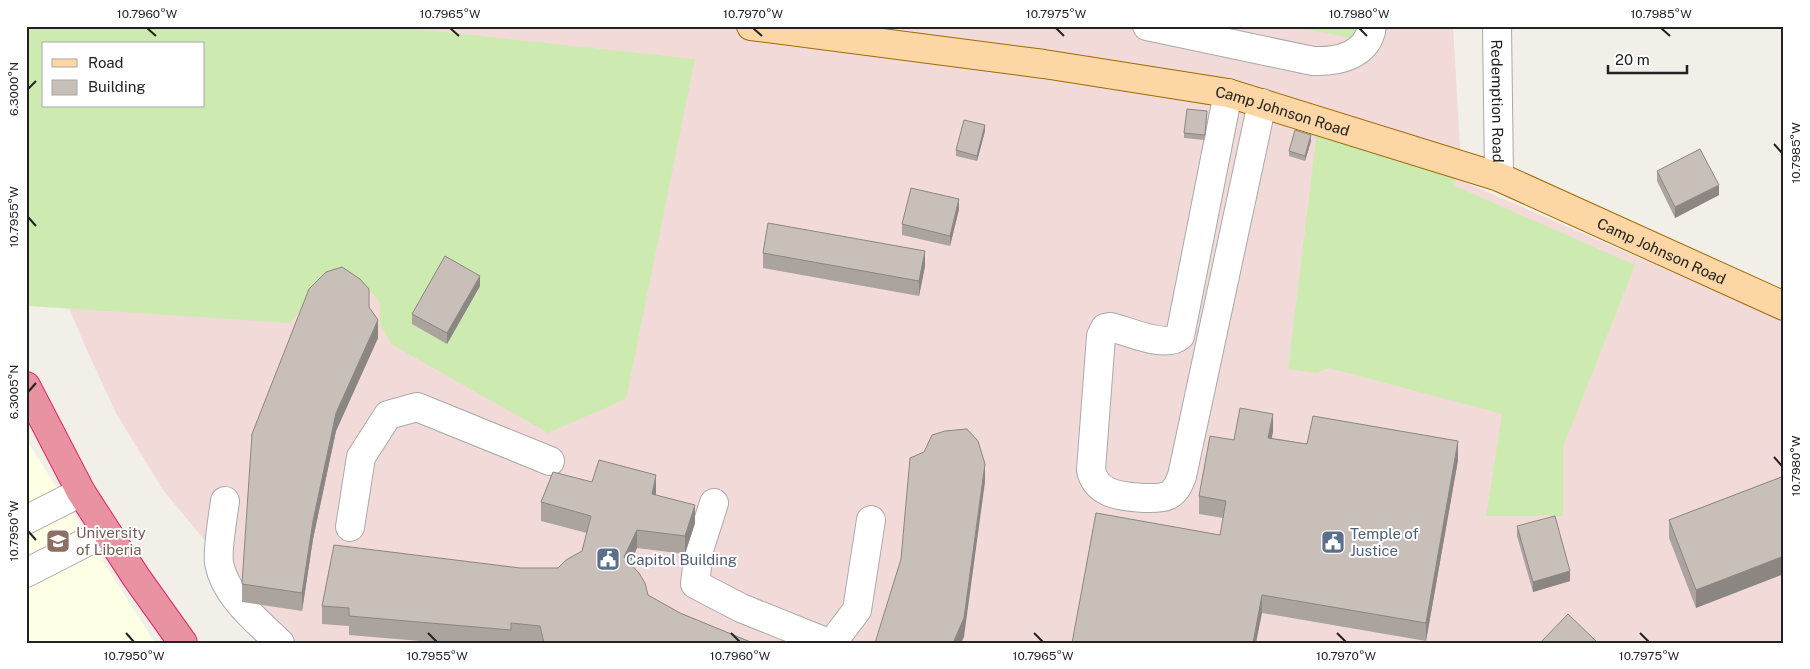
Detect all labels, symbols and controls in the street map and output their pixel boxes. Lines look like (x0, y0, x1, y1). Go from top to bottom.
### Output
text: 10.7960°W (117, 7, 178, 21)
text: 10.7965°W (420, 7, 481, 21)
text: 10.7970°W (723, 7, 783, 21)
text: 10.7975°W (1026, 7, 1087, 21)
text: 10.7980°W (1329, 7, 1390, 21)
text: 10.7985°W (1630, 7, 1692, 21)
street label: Redemption Road (1489, 39, 1507, 163)
legend (42, 42, 205, 108)
scale bar (1608, 42, 1686, 74)
text: 20 m (1615, 51, 1650, 68)
text: Road (88, 54, 124, 71)
text: 6.3000°N (7, 62, 21, 116)
text: Building (88, 78, 146, 95)
street label: Camp Johnson Road (1214, 83, 1352, 139)
text: 10.7985°W (1789, 122, 1803, 184)
text: 10.7955°W (7, 186, 21, 248)
street label: Camp Johnson Road (1595, 214, 1729, 287)
text: 6.3005°N (7, 365, 21, 419)
text: 10.7980°W (1789, 435, 1803, 496)
text: 10.7950°W (7, 500, 21, 561)
place label: University of Liberia (76, 524, 146, 558)
place label: Temple of Justice (1350, 525, 1418, 559)
school or university icon: University of Liberia (45, 528, 71, 554)
public building icon: Temple of Justice (1320, 529, 1346, 555)
public building icon: Capitol Building (595, 546, 621, 572)
place label: Capitol Building (626, 551, 737, 568)
text: 10.7950°W (104, 649, 165, 663)
text: 10.7955°W (406, 649, 468, 663)
text: 10.7960°W (710, 649, 771, 663)
text: 10.7965°W (1013, 649, 1074, 663)
text: 10.7970°W (1316, 649, 1376, 663)
text: 10.7975°W (1619, 649, 1680, 663)

